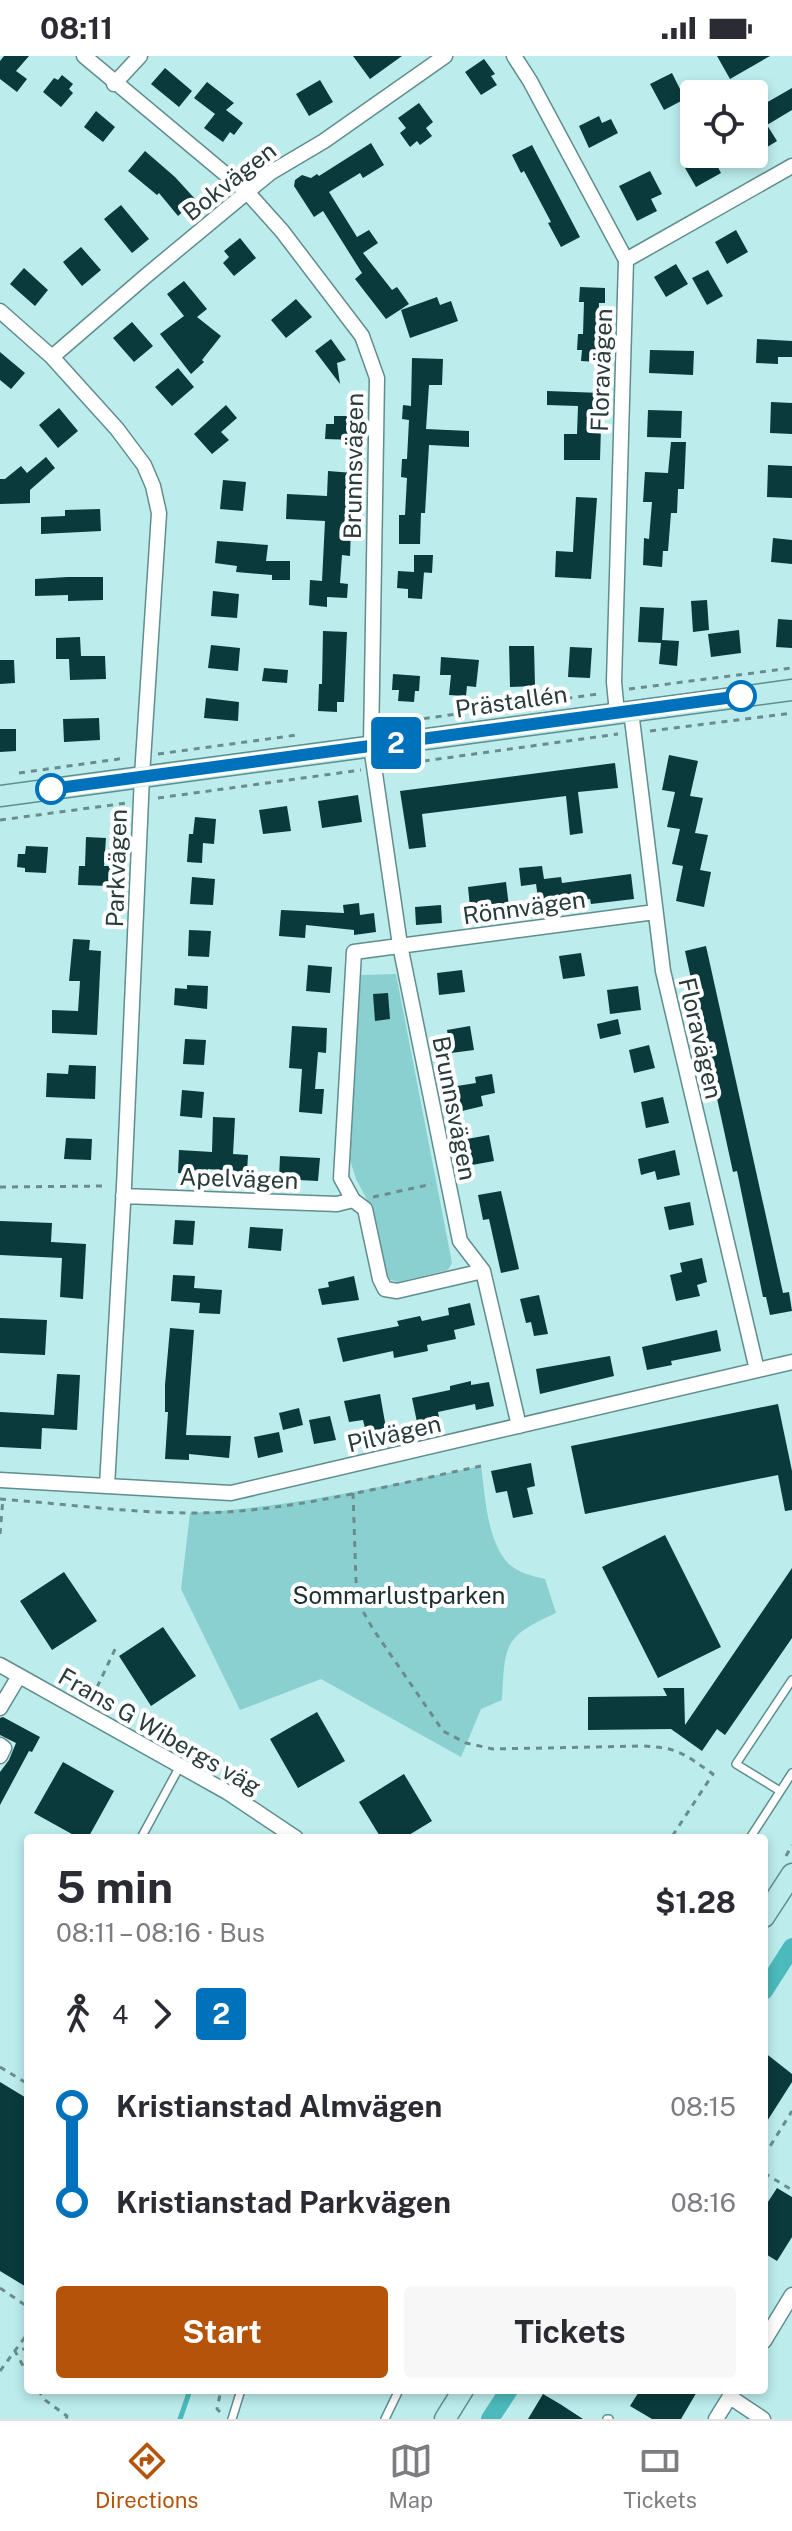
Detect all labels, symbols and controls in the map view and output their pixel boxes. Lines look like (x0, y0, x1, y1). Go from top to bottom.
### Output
text: 08:11 (40, 10, 113, 46)
map controls (680, 80, 768, 168)
button: locate (680, 80, 768, 168)
street label: Bokvägen (177, 136, 281, 226)
street label: Floravägen (585, 308, 617, 432)
street label: Brunnsvägen (338, 393, 368, 539)
street label: Prästallén (453, 679, 569, 723)
unlabelled marker (726, 681, 756, 711)
line badge: 2 (370, 717, 422, 769)
text: 2 (387, 726, 405, 759)
unlabelled marker (36, 774, 66, 804)
street label: Parkvägen (100, 808, 132, 928)
street label: Rönnvägen (461, 885, 587, 929)
street label: Floravägen (673, 975, 729, 1101)
street label: Brunnsvägen (427, 1034, 483, 1182)
street label: Apelvägen (179, 1162, 299, 1194)
street label: Pilvägen (344, 1409, 444, 1457)
park label: Sommarlustparken (293, 1581, 505, 1609)
street label: Frans G Wibergs väg (54, 1662, 266, 1800)
text: 5 min (56, 1861, 173, 1913)
text: $1.28 (655, 1884, 736, 1920)
text: 08:11 – 08:16 · Bus (56, 1917, 265, 1948)
icon: walk (56, 1992, 100, 2036)
icon: forward (140, 1992, 184, 2036)
text: 2 (212, 1997, 230, 2030)
text: 4 (112, 1999, 128, 2030)
text: Kristianstad Almvägen (116, 2088, 442, 2124)
text: 08:15 (670, 2091, 736, 2122)
text: Kristianstad Parkvägen (116, 2184, 451, 2220)
text: 08:16 (671, 2187, 736, 2218)
button: Start (56, 2286, 388, 2378)
button: Tickets (404, 2286, 736, 2378)
tab: Directions (95, 2439, 198, 2513)
tab: Map (388, 2439, 433, 2513)
tab: Tickets (623, 2439, 697, 2513)

